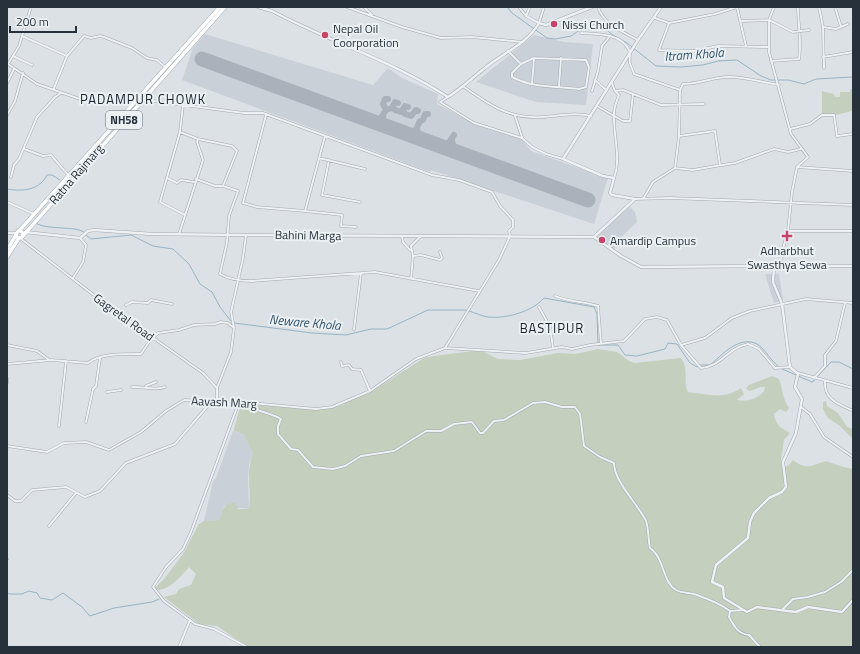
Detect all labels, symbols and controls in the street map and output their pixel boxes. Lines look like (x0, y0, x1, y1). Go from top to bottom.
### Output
scale bar (10, 8, 76, 34)
text: 200 m (16, 12, 49, 31)
place label: Nissi Church (562, 15, 624, 34)
place label: Nepal Oil Coorporation (333, 19, 399, 52)
marker: Nissi Church (549, 19, 559, 29)
marker: Nepal Oil Coorporation (320, 30, 330, 40)
water label: Itram Khola (664, 42, 726, 66)
district label: PADAMPUR CHOWK (80, 89, 206, 109)
road number: NH58 (106, 111, 142, 129)
street label: Ratna Rajmarg (44, 139, 108, 209)
street label: Bahini Marga (275, 225, 341, 245)
marker: Adharbhut Swasthya Sewa (781, 230, 793, 242)
place label: Amardip Campus (610, 231, 696, 250)
marker: Amardip Campus (597, 235, 607, 245)
place label: Adharbhut Swasthya Sewa (747, 241, 827, 274)
street label: Gagretal Road (90, 288, 158, 346)
water label: Neware Khola (268, 309, 343, 335)
district label: BASTIPUR (520, 318, 584, 338)
street label: Aavash Marg (191, 391, 257, 413)

